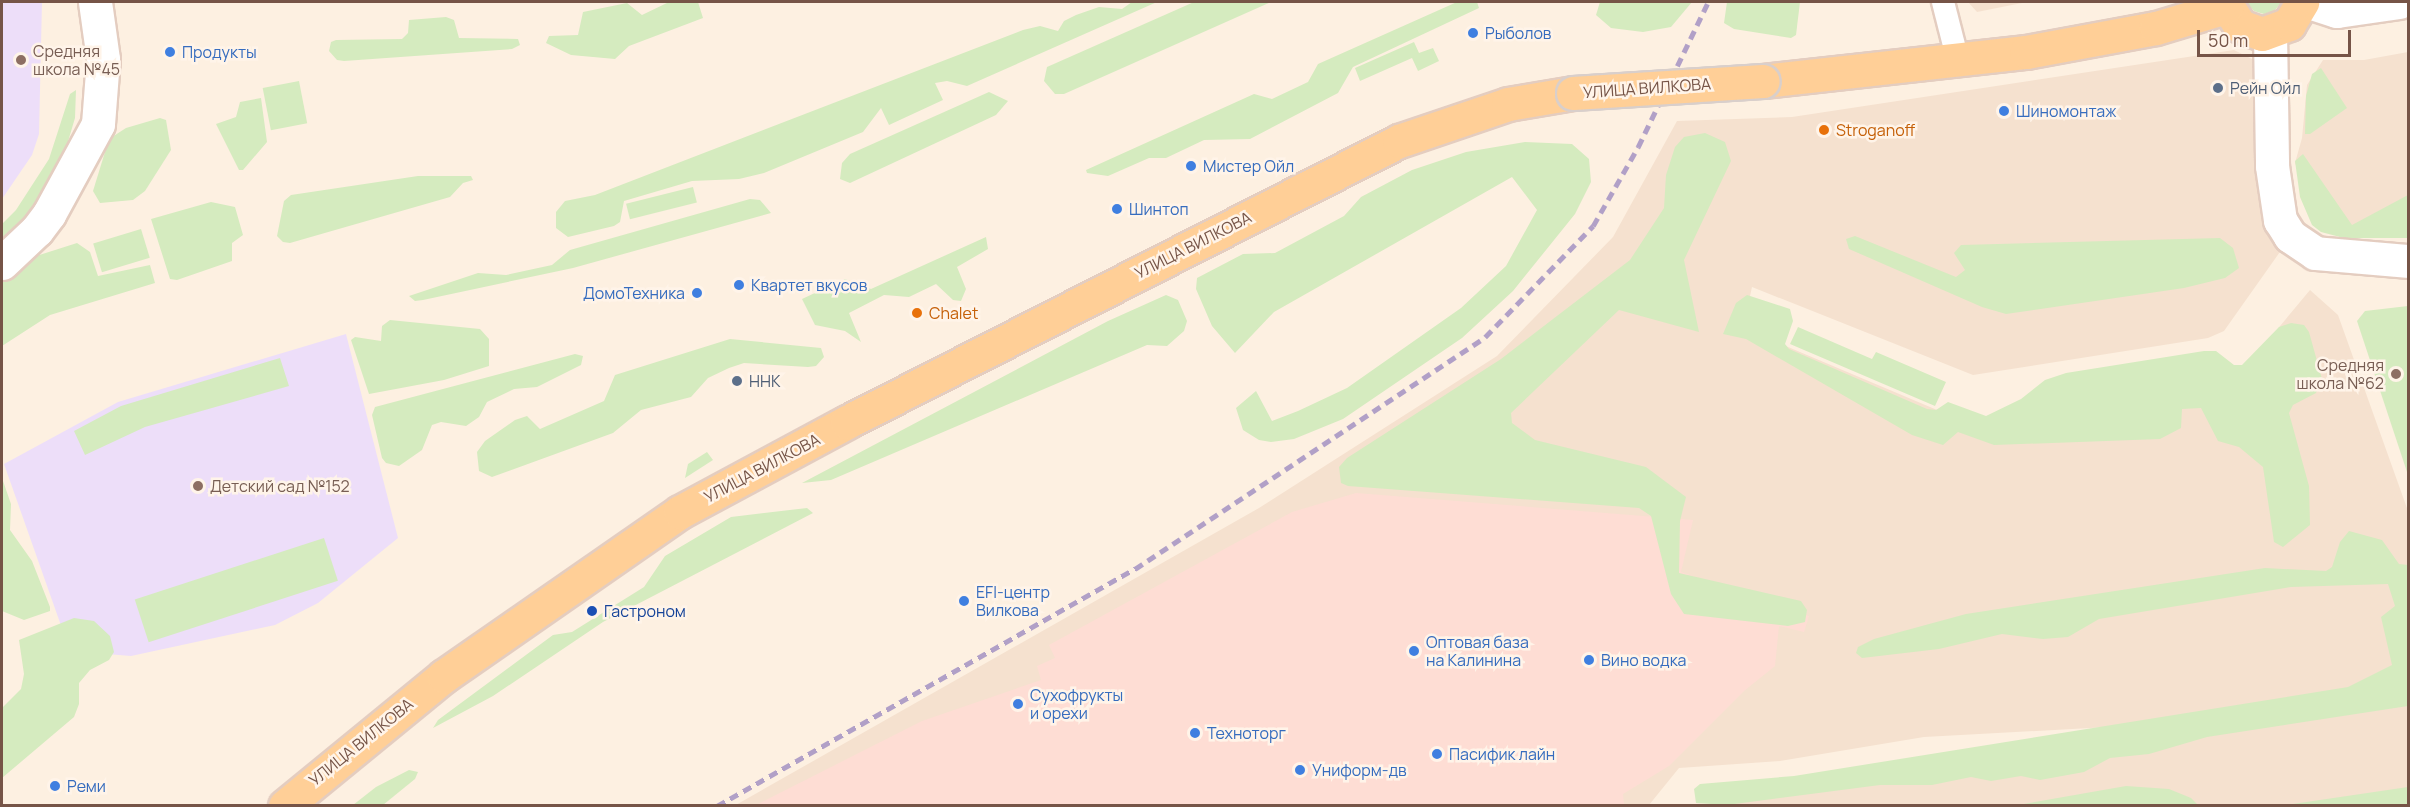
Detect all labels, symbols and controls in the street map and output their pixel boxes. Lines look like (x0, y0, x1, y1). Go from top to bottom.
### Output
scale bar (2200, 18, 2354, 56)
place label: Рыболов (1485, 23, 1551, 43)
marker: Рыболов (1466, 26, 1480, 40)
text: 50 m (2208, 28, 2248, 52)
place label: Средняя школа №45 (33, 41, 120, 79)
place label: Продукты (182, 42, 257, 62)
marker: Продукты (163, 45, 177, 59)
marker: Средняя школа №45 (14, 53, 28, 67)
street label: УЛИЦА ВИЛКОВА (1582, 74, 1712, 102)
place label: Рейн Ойл (2230, 78, 2301, 98)
marker: Рейн Ойл (2211, 81, 2225, 95)
place label: Шиномонтаж (2016, 101, 2116, 121)
marker: Шиномонтаж (1997, 104, 2011, 118)
place label: Stroganoff (1836, 120, 1915, 140)
marker: Stroganoff (1817, 123, 1831, 137)
place label: Мистер Ойл (1203, 156, 1294, 176)
marker: Мистер Ойл (1184, 159, 1198, 173)
place label: Шинтоп (1129, 199, 1189, 219)
marker: Шинтоп (1110, 202, 1124, 216)
street label: УЛИЦА ВИЛКОВА (1132, 207, 1254, 283)
place label: Квартет вкусов (751, 275, 867, 295)
marker: Квартет вкусов (732, 278, 746, 292)
place label: ДомоТехника (583, 283, 685, 303)
marker: ДомоТехника (690, 286, 704, 300)
place label: Chalet (929, 303, 978, 323)
marker: Chalet (910, 306, 924, 320)
place label: Средняя школа №62 (2297, 355, 2384, 393)
marker: Средняя школа №62 (2389, 367, 2403, 381)
place label: ННК (749, 371, 780, 391)
marker: ННК (730, 374, 744, 388)
street label: УЛИЦА ВИЛКОВА (701, 429, 823, 507)
place label: Детский сад №152 (210, 476, 350, 496)
marker: Детский сад №152 (191, 479, 205, 493)
place label: EFI-центр Вилкова (976, 582, 1050, 620)
marker: EFI-центр Вилкова (957, 594, 971, 608)
place label: Гастроном (604, 601, 686, 621)
marker: Гастроном (585, 604, 599, 618)
place label: Оптовая база на Калинина (1426, 632, 1529, 670)
marker: Оптовая база на Калинина (1407, 644, 1421, 658)
place label: Вино водка (1601, 650, 1686, 670)
marker: Вино водка (1582, 653, 1596, 667)
place label: Сухофрукты и орехи (1030, 685, 1123, 723)
street label: УЛИЦА ВИЛКОВА (305, 694, 417, 790)
marker: Сухофрукты и орехи (1011, 697, 1025, 711)
place label: Техноторг (1207, 723, 1286, 743)
marker: Техноторг (1188, 726, 1202, 740)
place label: Пасифик лайн (1449, 744, 1555, 764)
marker: Пасифик лайн (1430, 747, 1444, 761)
place label: Униформ-дв (1312, 760, 1407, 780)
marker: Униформ-дв (1293, 763, 1307, 777)
place label: Реми (67, 776, 106, 796)
marker: Реми (48, 779, 62, 793)

